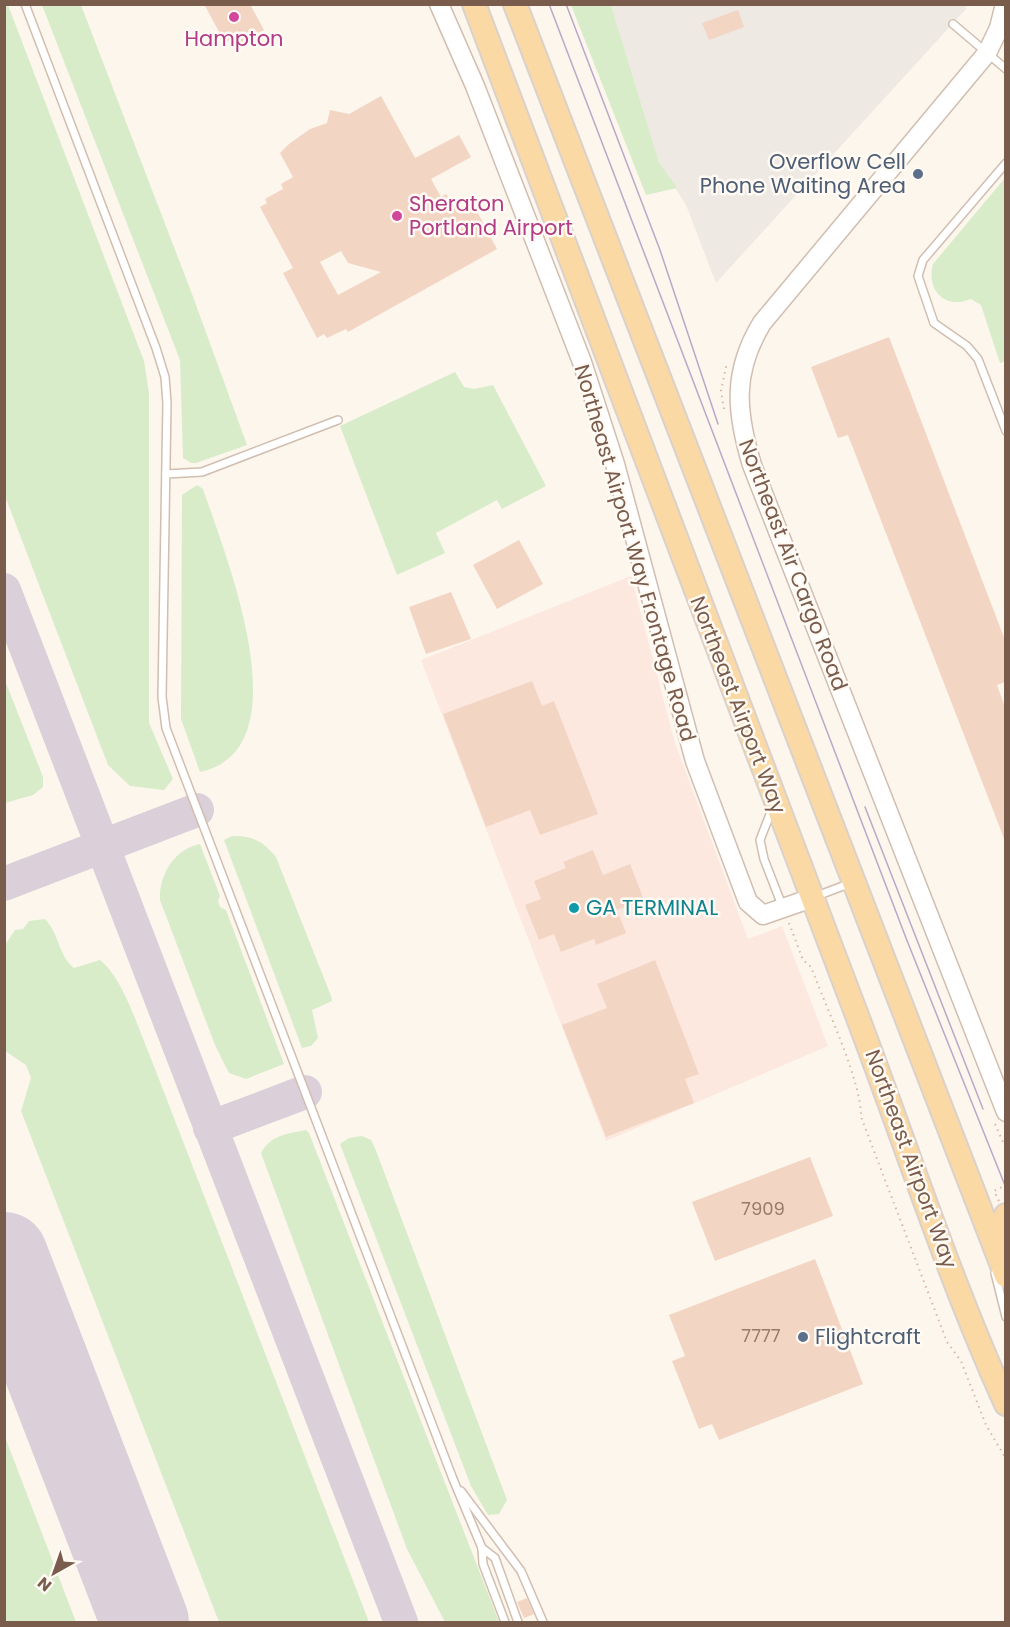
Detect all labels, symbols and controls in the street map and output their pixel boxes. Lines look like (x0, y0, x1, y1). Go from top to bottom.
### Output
marker: Hampton (227, 10, 241, 24)
place label: Hampton (184, 24, 284, 53)
place label: Overflow Cell Phone Waiting Area (700, 147, 906, 200)
marker: Overflow Cell Phone Waiting Area (911, 167, 925, 181)
place label: Sheraton Portland Airport (409, 189, 573, 242)
marker: Sheraton Portland Airport (390, 209, 404, 223)
street label: Northeast Airport Way Frontage Road (568, 361, 703, 745)
street label: Northeast Air Cargo Road (732, 435, 855, 695)
street label: Northeast Airport Way (684, 592, 793, 818)
place label: GA TERMINAL (586, 893, 718, 922)
marker: GA TERMINAL (567, 901, 581, 915)
street label: Northeast Airport Way (858, 1045, 965, 1272)
house number: 7909 (741, 1196, 785, 1221)
place label: Flightcraft (815, 1322, 921, 1351)
house number: 7777 (741, 1323, 781, 1348)
marker: Flightcraft (796, 1330, 810, 1344)
north arrow (24, 1543, 84, 1603)
text: N (33, 1571, 57, 1597)

